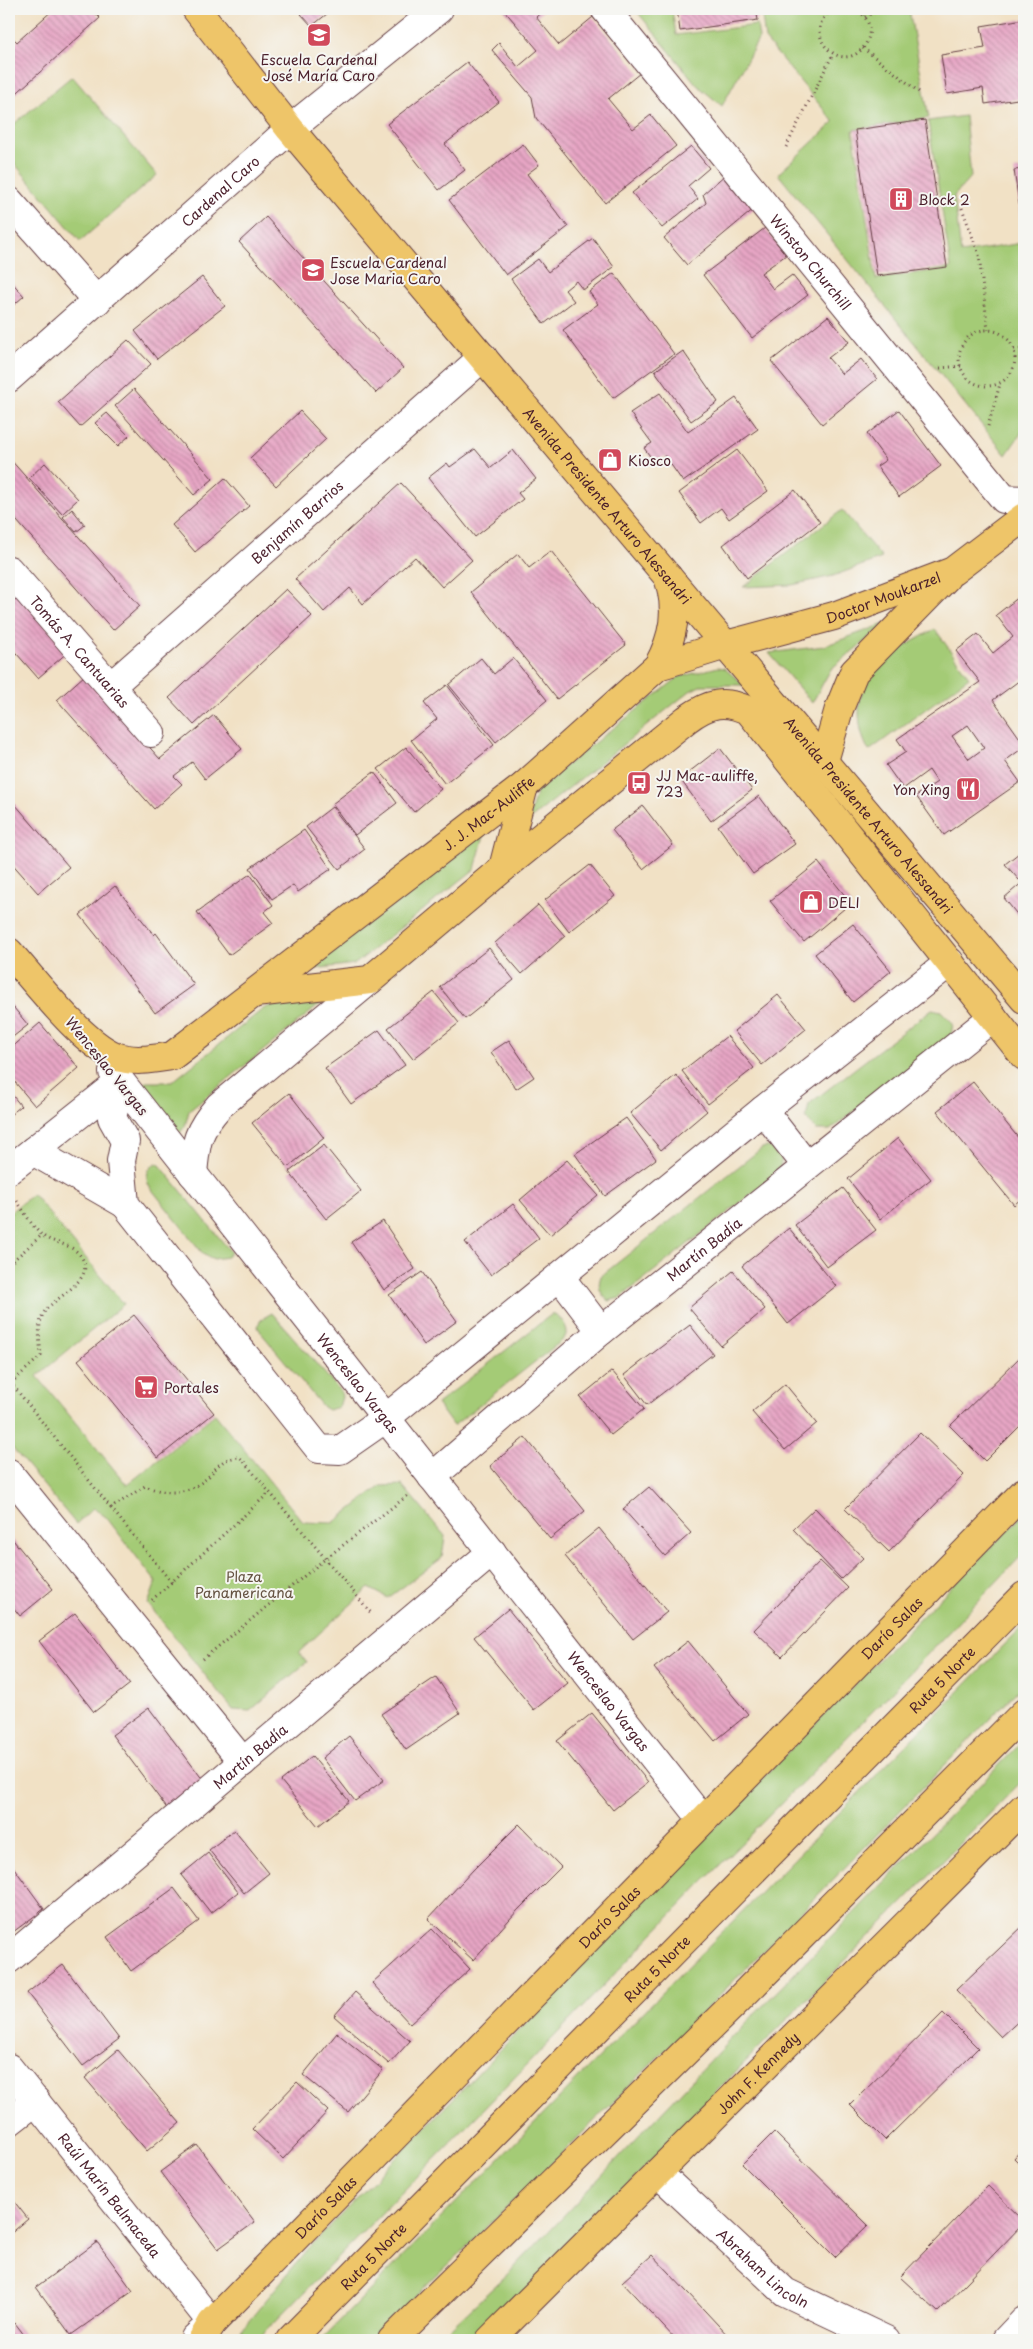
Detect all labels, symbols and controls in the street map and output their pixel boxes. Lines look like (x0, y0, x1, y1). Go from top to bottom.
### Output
school or university icon: Escuela Cardenal José María Caro (306, 22, 332, 48)
place label: Escuela Cardenal José María Caro (261, 49, 377, 86)
street label: Cardenal Caro (176, 150, 264, 231)
building icon: Block 2 (888, 186, 914, 212)
place label: Block 2 (918, 189, 970, 210)
street label: Winston Churchill (765, 209, 856, 314)
place label: Escuela Cardenal Jose Maria Caro (330, 252, 447, 289)
school or university icon: Escuela Cardenal Jose Maria Caro (300, 257, 326, 283)
street label: Avenida Presidente Arturo Alessandri (518, 403, 697, 608)
shop icon: Kiosco (597, 447, 623, 473)
place label: Kiosco (628, 450, 671, 471)
street label: Benjamín Barrios (246, 475, 347, 568)
street label: Doctor Moukarzel (823, 566, 943, 628)
street label: Tomás A. Cantuarias (25, 591, 135, 712)
street label: Avenida Presidente Arturo Alessandri (780, 712, 958, 918)
place label: JJ Mac-auliffe, 723 (656, 765, 758, 802)
bus stop icon: JJ Mac-auliffe, 723 (626, 770, 652, 796)
street label: J. J. Mac-Auliffe (438, 771, 539, 855)
restaurant icon: Yon Xing (955, 776, 981, 802)
place label: Yon Xing (893, 779, 950, 800)
shop icon: DELI (798, 889, 824, 915)
place label: DELI (828, 892, 860, 913)
street label: Wenceslao Vargas (61, 1012, 153, 1120)
street label: Martín Badía (662, 1212, 746, 1285)
street label: Wenceslao Vargas (312, 1329, 404, 1437)
supermarket icon: Portales (133, 1374, 159, 1400)
place label: Portales (164, 1377, 219, 1398)
park label: Plaza Panamericana (195, 1566, 293, 1603)
street label: Darío Salas (856, 1592, 927, 1664)
street label: Ruta 5 Norte (904, 1641, 980, 1718)
street label: Wenceslao Vargas (563, 1647, 655, 1755)
street label: Martín Badía (208, 1718, 292, 1793)
street label: Darío Salas (573, 1881, 645, 1953)
street label: Ruta 5 Norte (619, 1930, 695, 2007)
street label: John F. Kennedy (712, 2027, 804, 2119)
street label: Raúl Marín Balmaceda (54, 2128, 166, 2262)
street label: Darío Salas (290, 2171, 361, 2243)
street label: Ruta 5 Norte (335, 2218, 411, 2294)
street label: Abraham Lincoln (713, 2223, 812, 2312)

